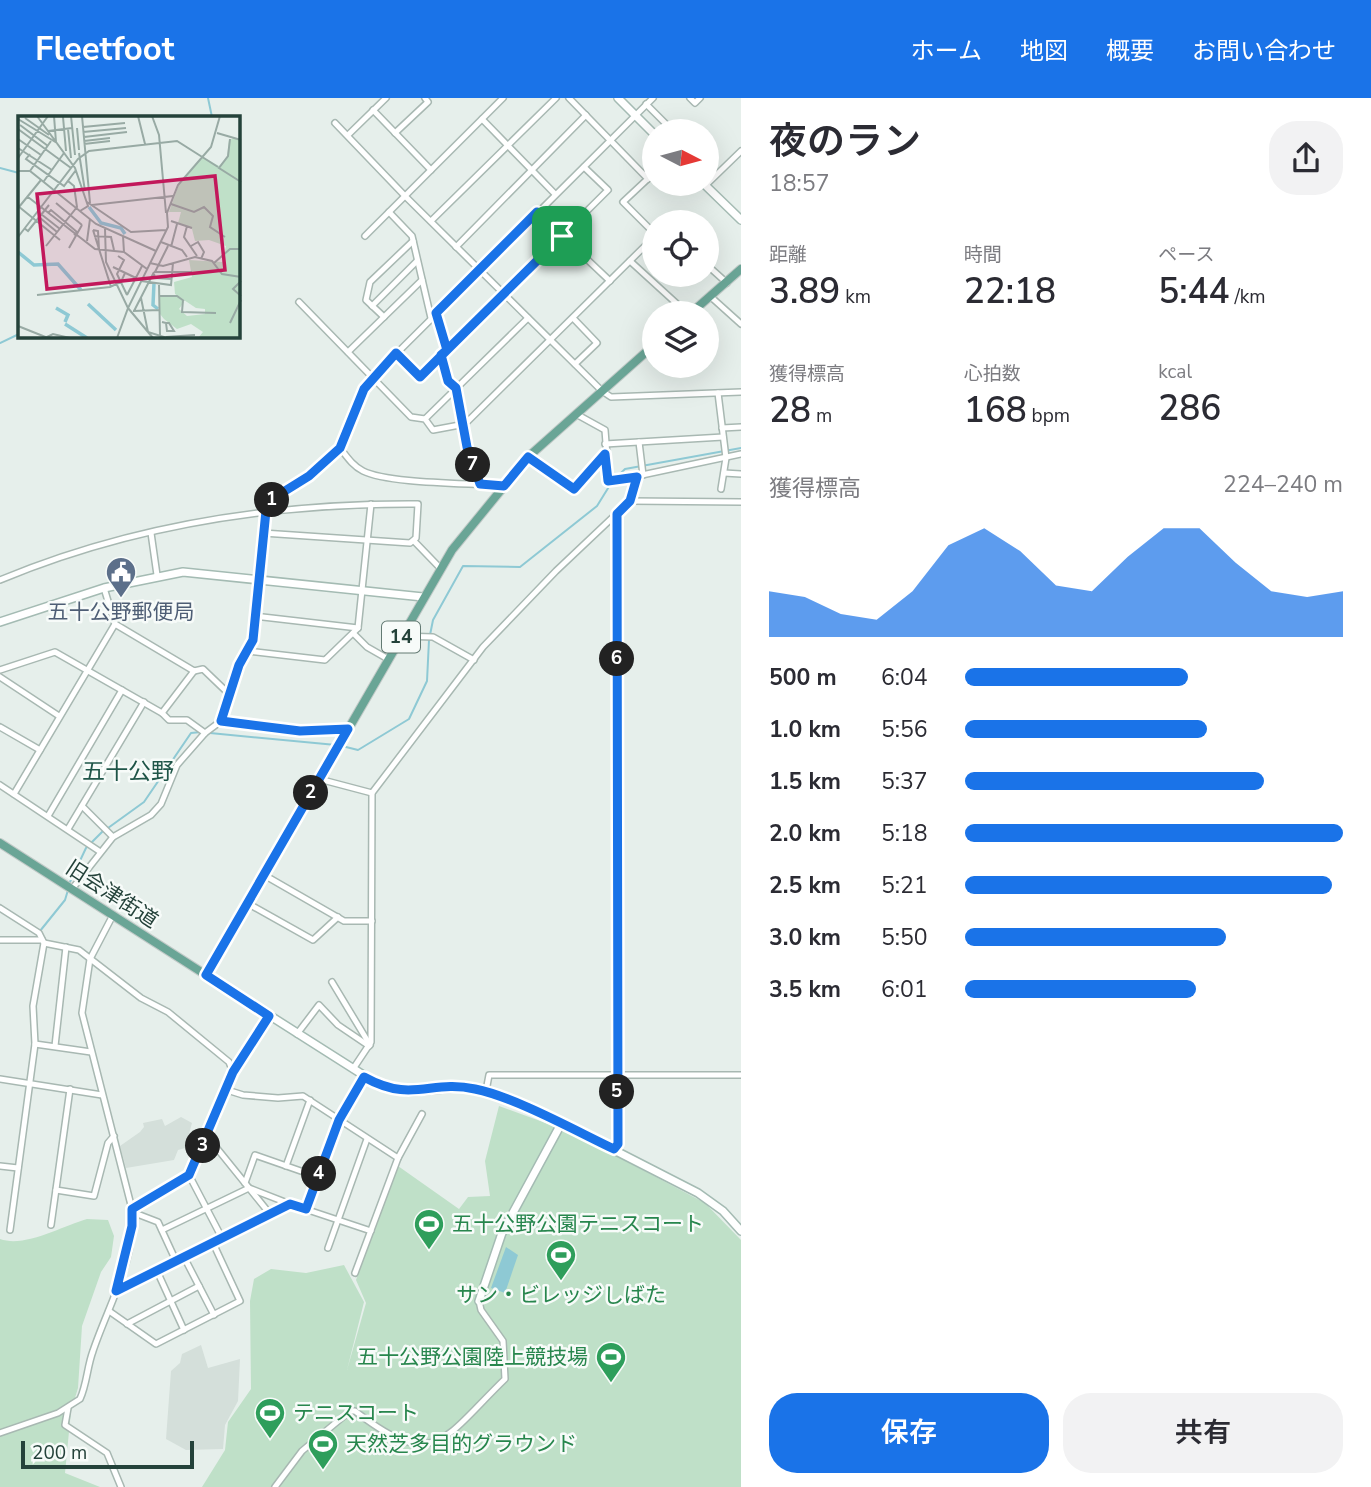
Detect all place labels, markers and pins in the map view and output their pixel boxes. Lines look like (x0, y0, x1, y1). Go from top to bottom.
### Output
pin (532, 206, 592, 266)
pin: 7 (456, 448, 490, 482)
pin: 1 (254, 482, 290, 518)
public building icon: 五十公野郵便局 (104, 555, 138, 599)
place label: 五十公野郵便局 (48, 598, 195, 626)
pin: 6 (600, 642, 634, 676)
pin: 2 (294, 776, 328, 810)
pin: 5 (600, 1074, 634, 1110)
pin: 3 (186, 1128, 220, 1164)
pin: 4 (302, 1156, 336, 1192)
sports icon: 五十公野公園テニスコート (412, 1207, 446, 1251)
place label: 五十公野公園テニスコート (452, 1210, 704, 1238)
sports icon: サン・ビレッジしばた (544, 1238, 578, 1282)
place label: サン・ビレッジしばた (456, 1281, 666, 1309)
sports icon: 五十公野公園陸上競技場 (594, 1340, 628, 1384)
place label: 五十公野公園陸上競技場 (357, 1343, 588, 1371)
sports icon: テニスコート (253, 1396, 287, 1440)
place label: テニスコート (293, 1399, 419, 1427)
sports icon: 天然芝多目的グラウンド (306, 1427, 340, 1471)
place label: 天然芝多目的グラウンド (346, 1430, 577, 1458)

